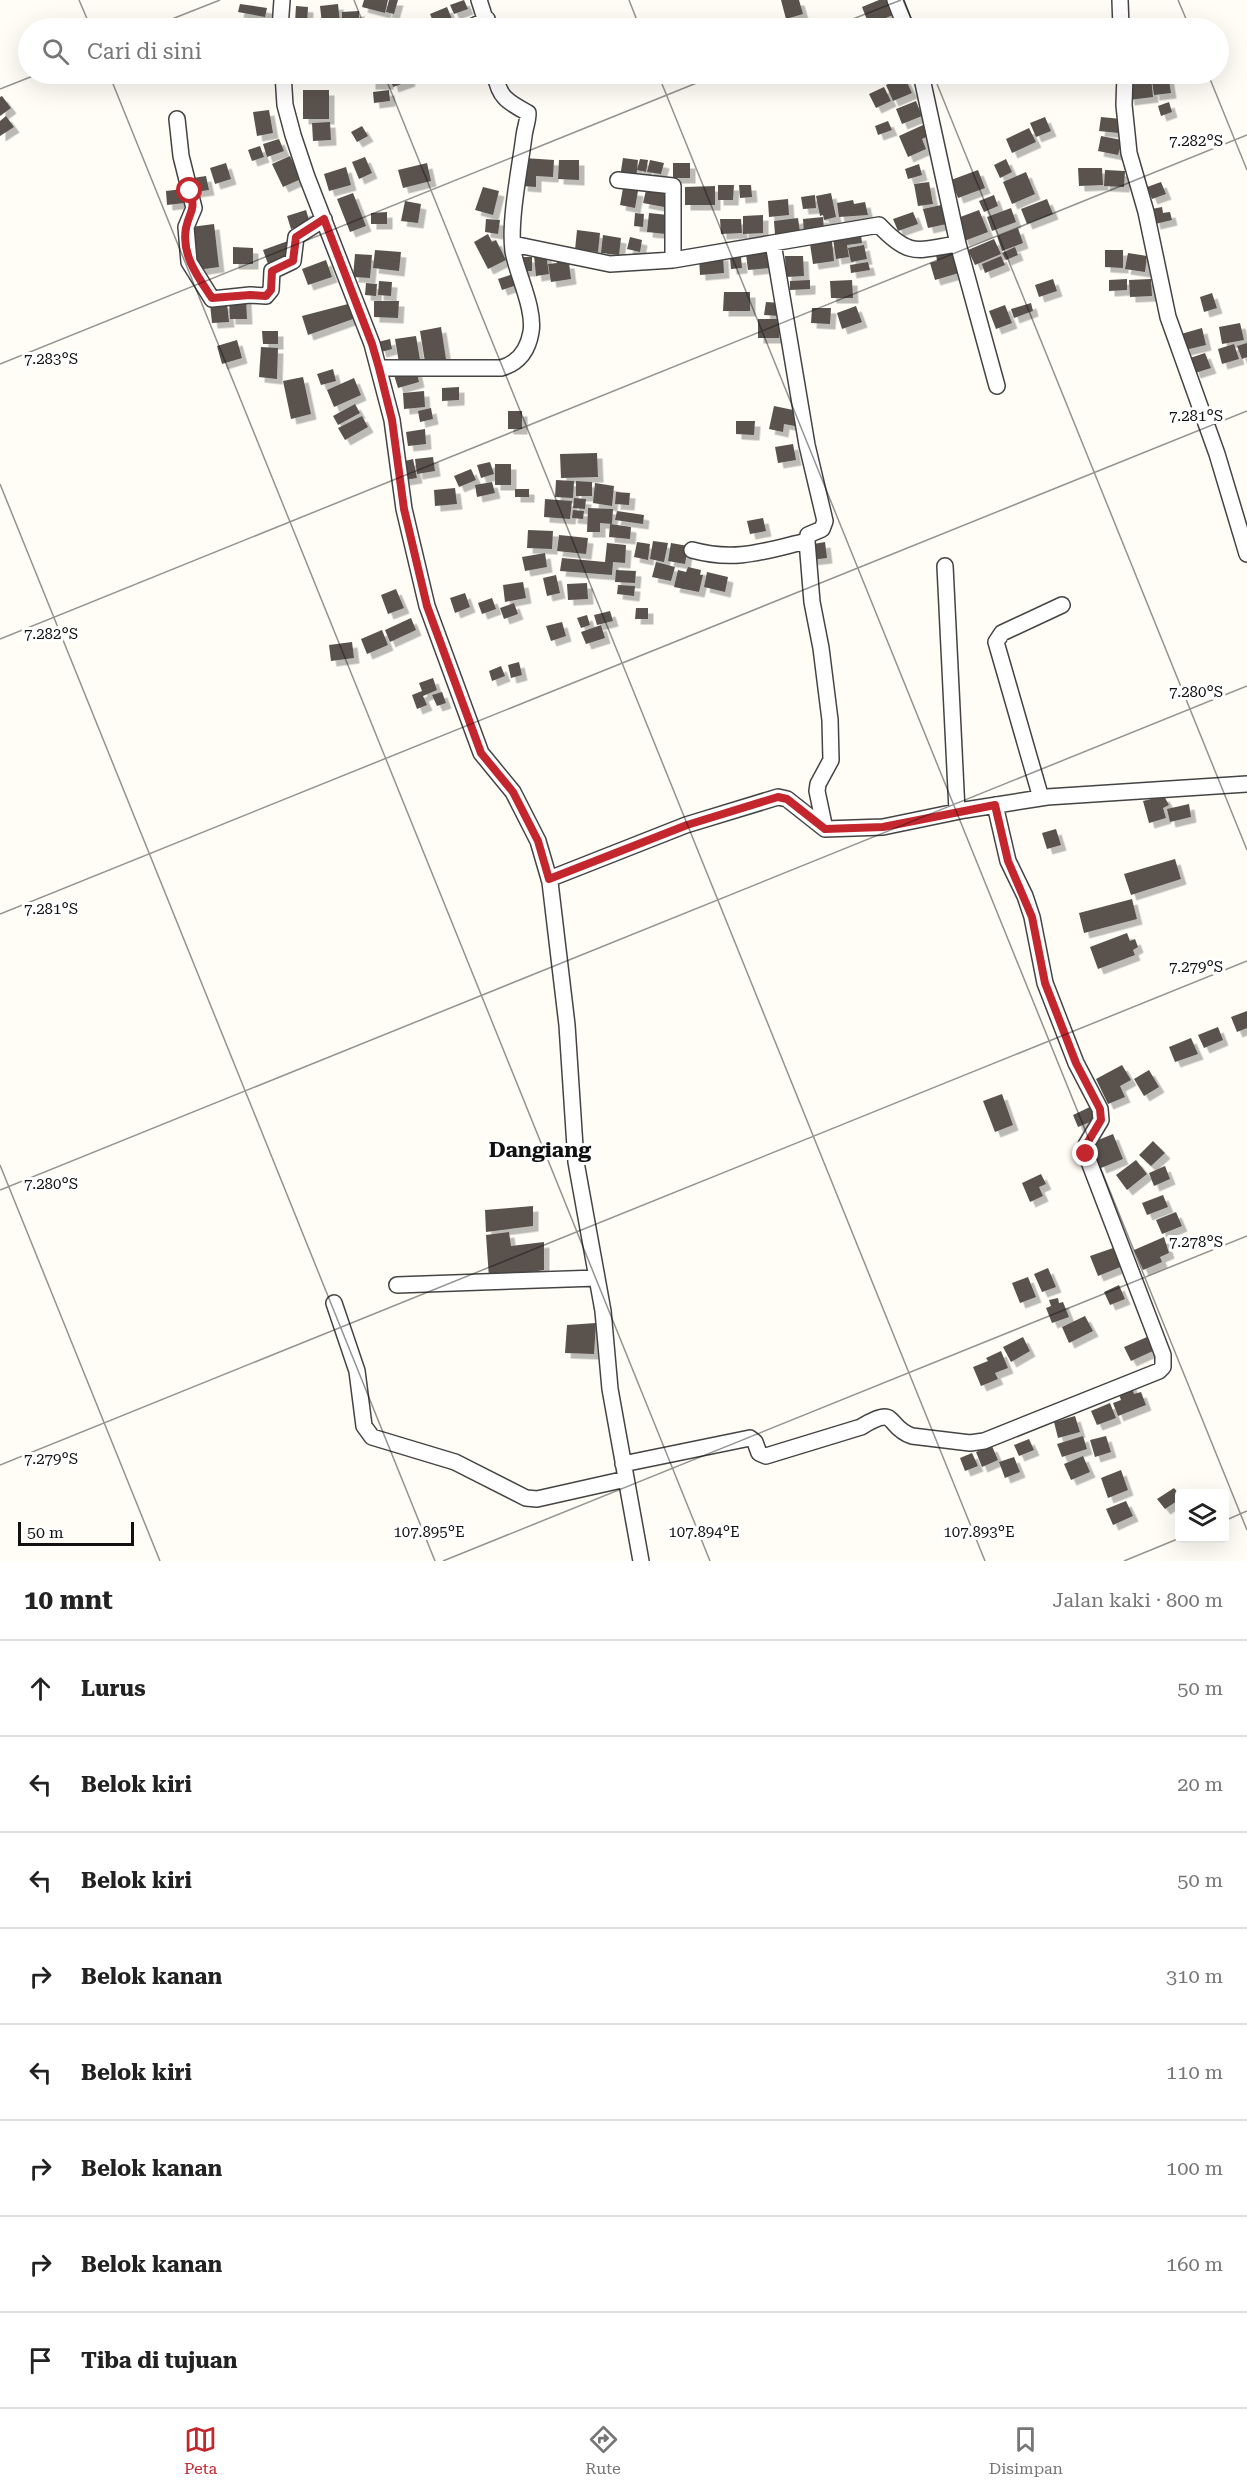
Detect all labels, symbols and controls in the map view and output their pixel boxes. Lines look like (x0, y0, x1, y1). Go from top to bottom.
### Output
search box (18, 18, 1229, 84)
icon: search (39, 35, 72, 68)
text: Cari di sini (87, 39, 202, 64)
text: 7.282°S (1169, 132, 1223, 150)
route start (176, 177, 202, 203)
text: 7.283°S (24, 350, 78, 368)
text: 7.281°S (1169, 407, 1223, 425)
text: 7.282°S (24, 625, 78, 643)
text: 7.280°S (1169, 683, 1223, 701)
text: 7.281°S (24, 900, 78, 918)
text: 7.279°S (1169, 958, 1223, 976)
district label: Dangiang (489, 1138, 591, 1162)
route end (1072, 1140, 1098, 1166)
text: 7.280°S (24, 1175, 78, 1193)
text: 7.278°S (1169, 1233, 1223, 1251)
text: 7.279°S (24, 1450, 78, 1468)
map controls (1175, 1489, 1229, 1543)
button: layers (1175, 1489, 1229, 1543)
scale bar (18, 1519, 134, 1546)
text: 50 m (27, 1523, 64, 1542)
text: 107.895°E (393, 1523, 465, 1541)
text: 107.894°E (668, 1523, 740, 1541)
text: 107.893°E (943, 1523, 1015, 1541)
text: 10 mnt (24, 1585, 113, 1615)
text: Jalan kaki · 800 m (1052, 1588, 1223, 1612)
icon: ahead (24, 1672, 57, 1705)
text: Lurus (81, 1676, 146, 1701)
text: 50 m (1177, 1676, 1223, 1700)
icon: left (24, 1768, 57, 1801)
text: Belok kiri (81, 1772, 192, 1797)
text: 20 m (1177, 1772, 1223, 1796)
icon: left (24, 1864, 57, 1897)
text: Belok kiri (81, 1868, 192, 1893)
text: 50 m (1177, 1868, 1223, 1892)
icon: right (24, 1960, 57, 1993)
text: Belok kanan (81, 1964, 222, 1989)
text: 310 m (1166, 1964, 1223, 1988)
icon: left (24, 2056, 57, 2089)
text: Belok kiri (81, 2060, 192, 2085)
text: 110 m (1166, 2060, 1223, 2084)
icon: right (24, 2152, 57, 2185)
text: Belok kanan (81, 2156, 222, 2181)
text: 100 m (1166, 2156, 1223, 2180)
icon: right (24, 2248, 57, 2281)
text: Belok kanan (81, 2252, 222, 2277)
text: 160 m (1166, 2252, 1223, 2276)
icon: arrive (24, 2344, 57, 2377)
text: Tiba di tujuan (81, 2348, 237, 2373)
tab: Peta (184, 2423, 217, 2478)
tab: Rute (585, 2423, 621, 2478)
tab: Disimpan (989, 2423, 1063, 2478)

